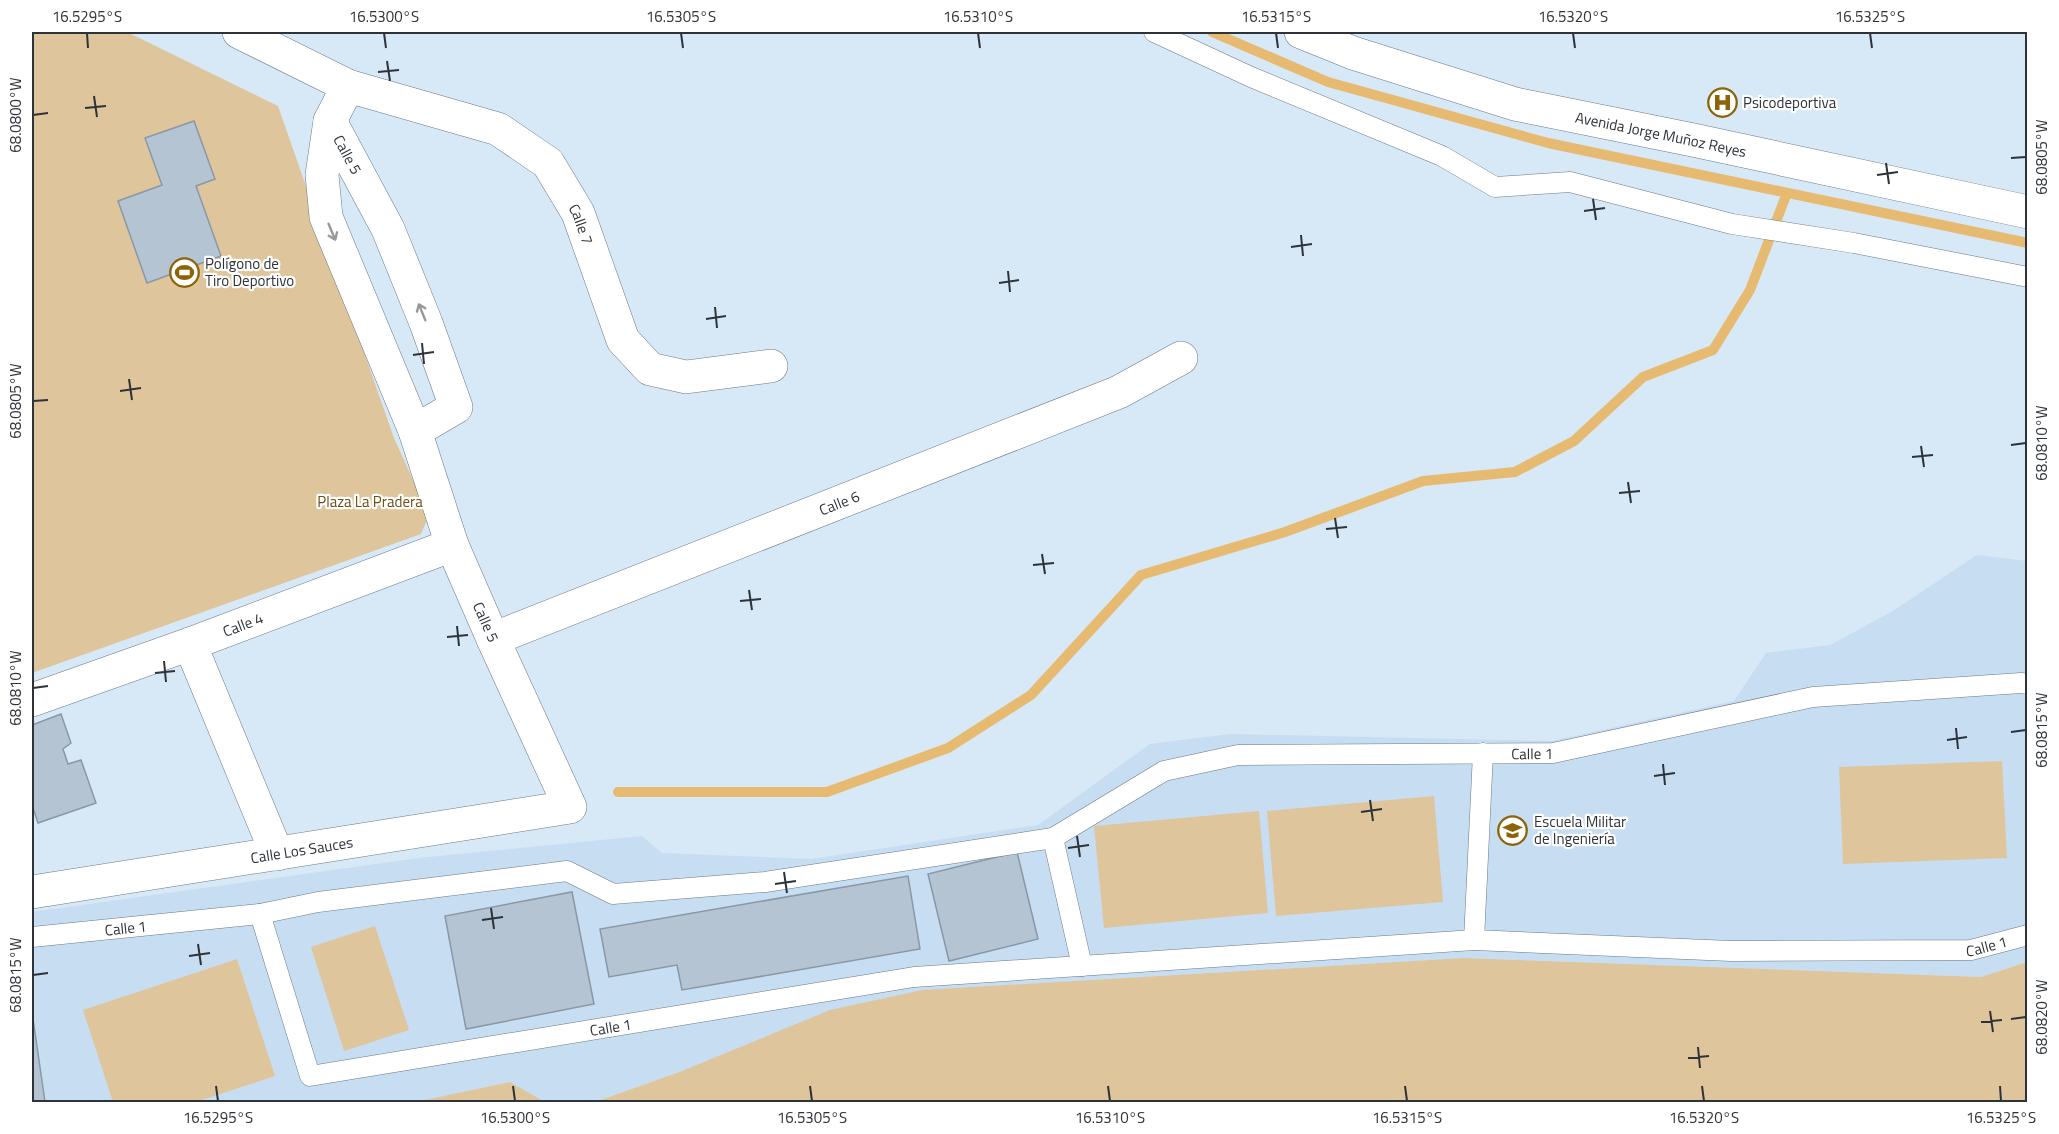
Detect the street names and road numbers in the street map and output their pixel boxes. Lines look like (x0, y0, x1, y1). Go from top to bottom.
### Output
street label: Avenida Jorge Muñoz Reyes (1573, 105, 1749, 163)
street label: Calle 5 (328, 131, 368, 178)
street label: Calle 7 (563, 199, 600, 247)
street label: Calle 6 (815, 484, 863, 521)
street label: Calle 5 (467, 598, 505, 646)
street label: Calle 4 (219, 606, 266, 642)
street label: Calle 1 (1511, 742, 1553, 765)
street label: Calle Los Sauces (249, 830, 355, 869)
street label: Calle 1 (104, 914, 148, 941)
street label: Calle 1 (1966, 929, 2010, 962)
street label: Calle 1 (588, 1012, 633, 1041)

